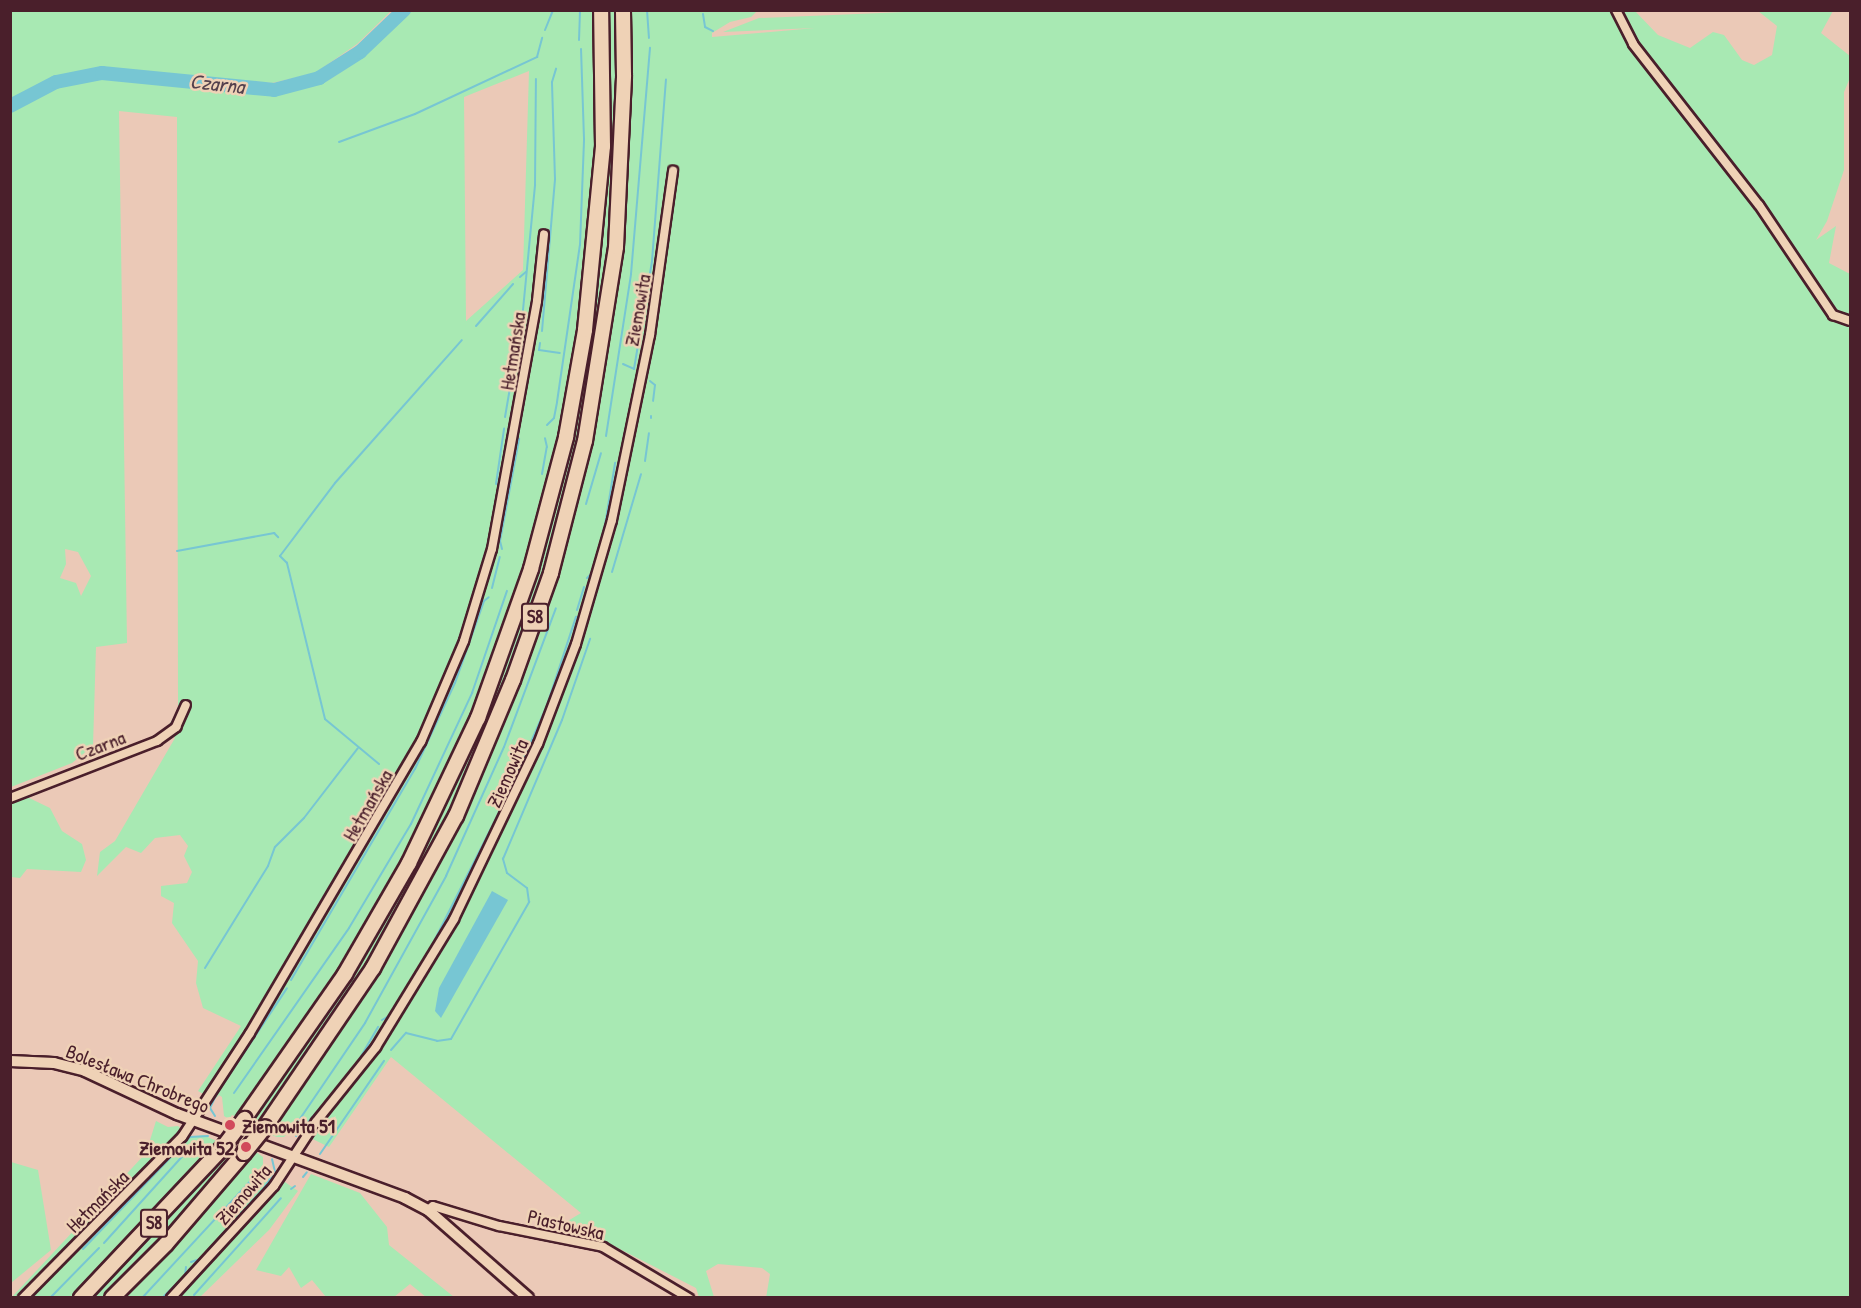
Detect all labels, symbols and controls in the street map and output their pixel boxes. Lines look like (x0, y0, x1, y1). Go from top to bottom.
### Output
water label: Czarna (189, 69, 245, 99)
street label: Ziemowita (619, 272, 655, 348)
street label: Hetmańska (494, 310, 530, 392)
road number: S8 (520, 602, 550, 632)
street label: Czarna (71, 724, 129, 766)
street label: Ziemowita (481, 735, 533, 811)
street label: Hetmańska (337, 765, 397, 845)
street label: Bolesława Chrobrego (63, 1038, 213, 1118)
place label: Ziemowita 51 (242, 1113, 335, 1137)
marker: Ziemowita 51 (223, 1118, 237, 1132)
place label: Ziemowita 52 (139, 1135, 234, 1159)
marker: Ziemowita 52 (239, 1140, 253, 1154)
street label: Ziemowita (210, 1159, 276, 1229)
street label: Hetmańska (61, 1165, 133, 1237)
street label: Piastowska (525, 1204, 607, 1244)
road number: S8 (139, 1208, 169, 1238)

